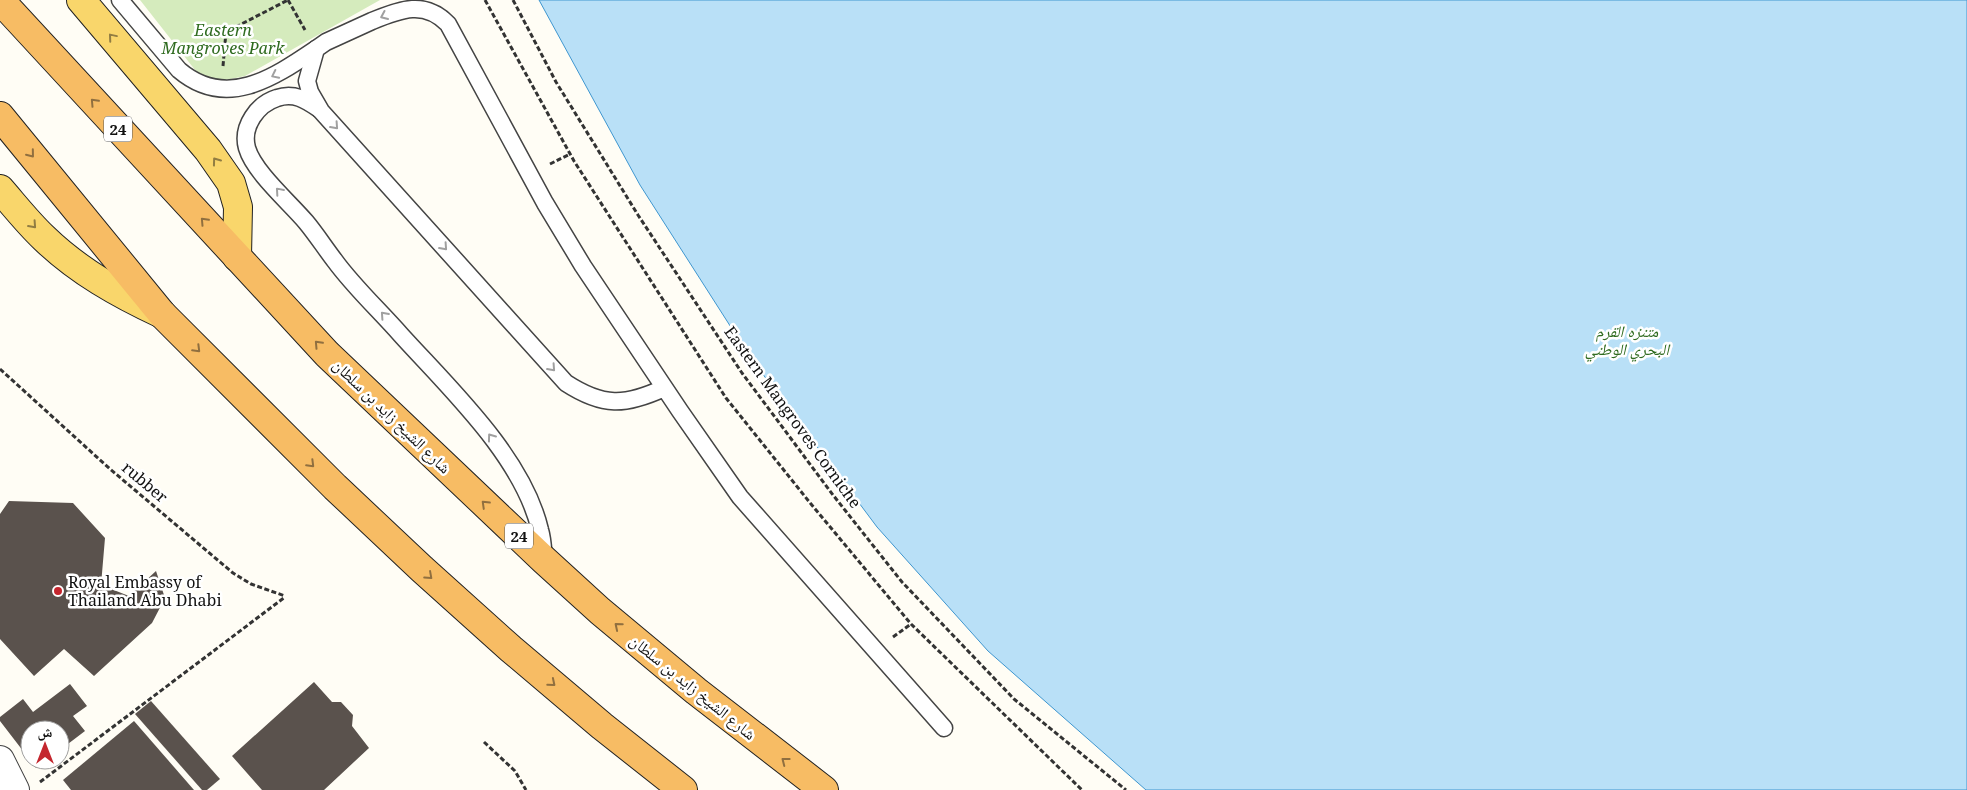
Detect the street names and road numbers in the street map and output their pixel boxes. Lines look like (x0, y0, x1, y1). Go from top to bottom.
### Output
road number: 24 (104, 116, 132, 142)
street label: Eastern Mangroves Corniche (719, 322, 867, 512)
street label: شارع الشيخ زايد بن سلطان (328, 354, 456, 478)
street label: rubber (117, 456, 173, 508)
road number: 24 (505, 524, 533, 548)
street label: شارع الشيخ زايد بن سلطان (625, 629, 761, 745)

